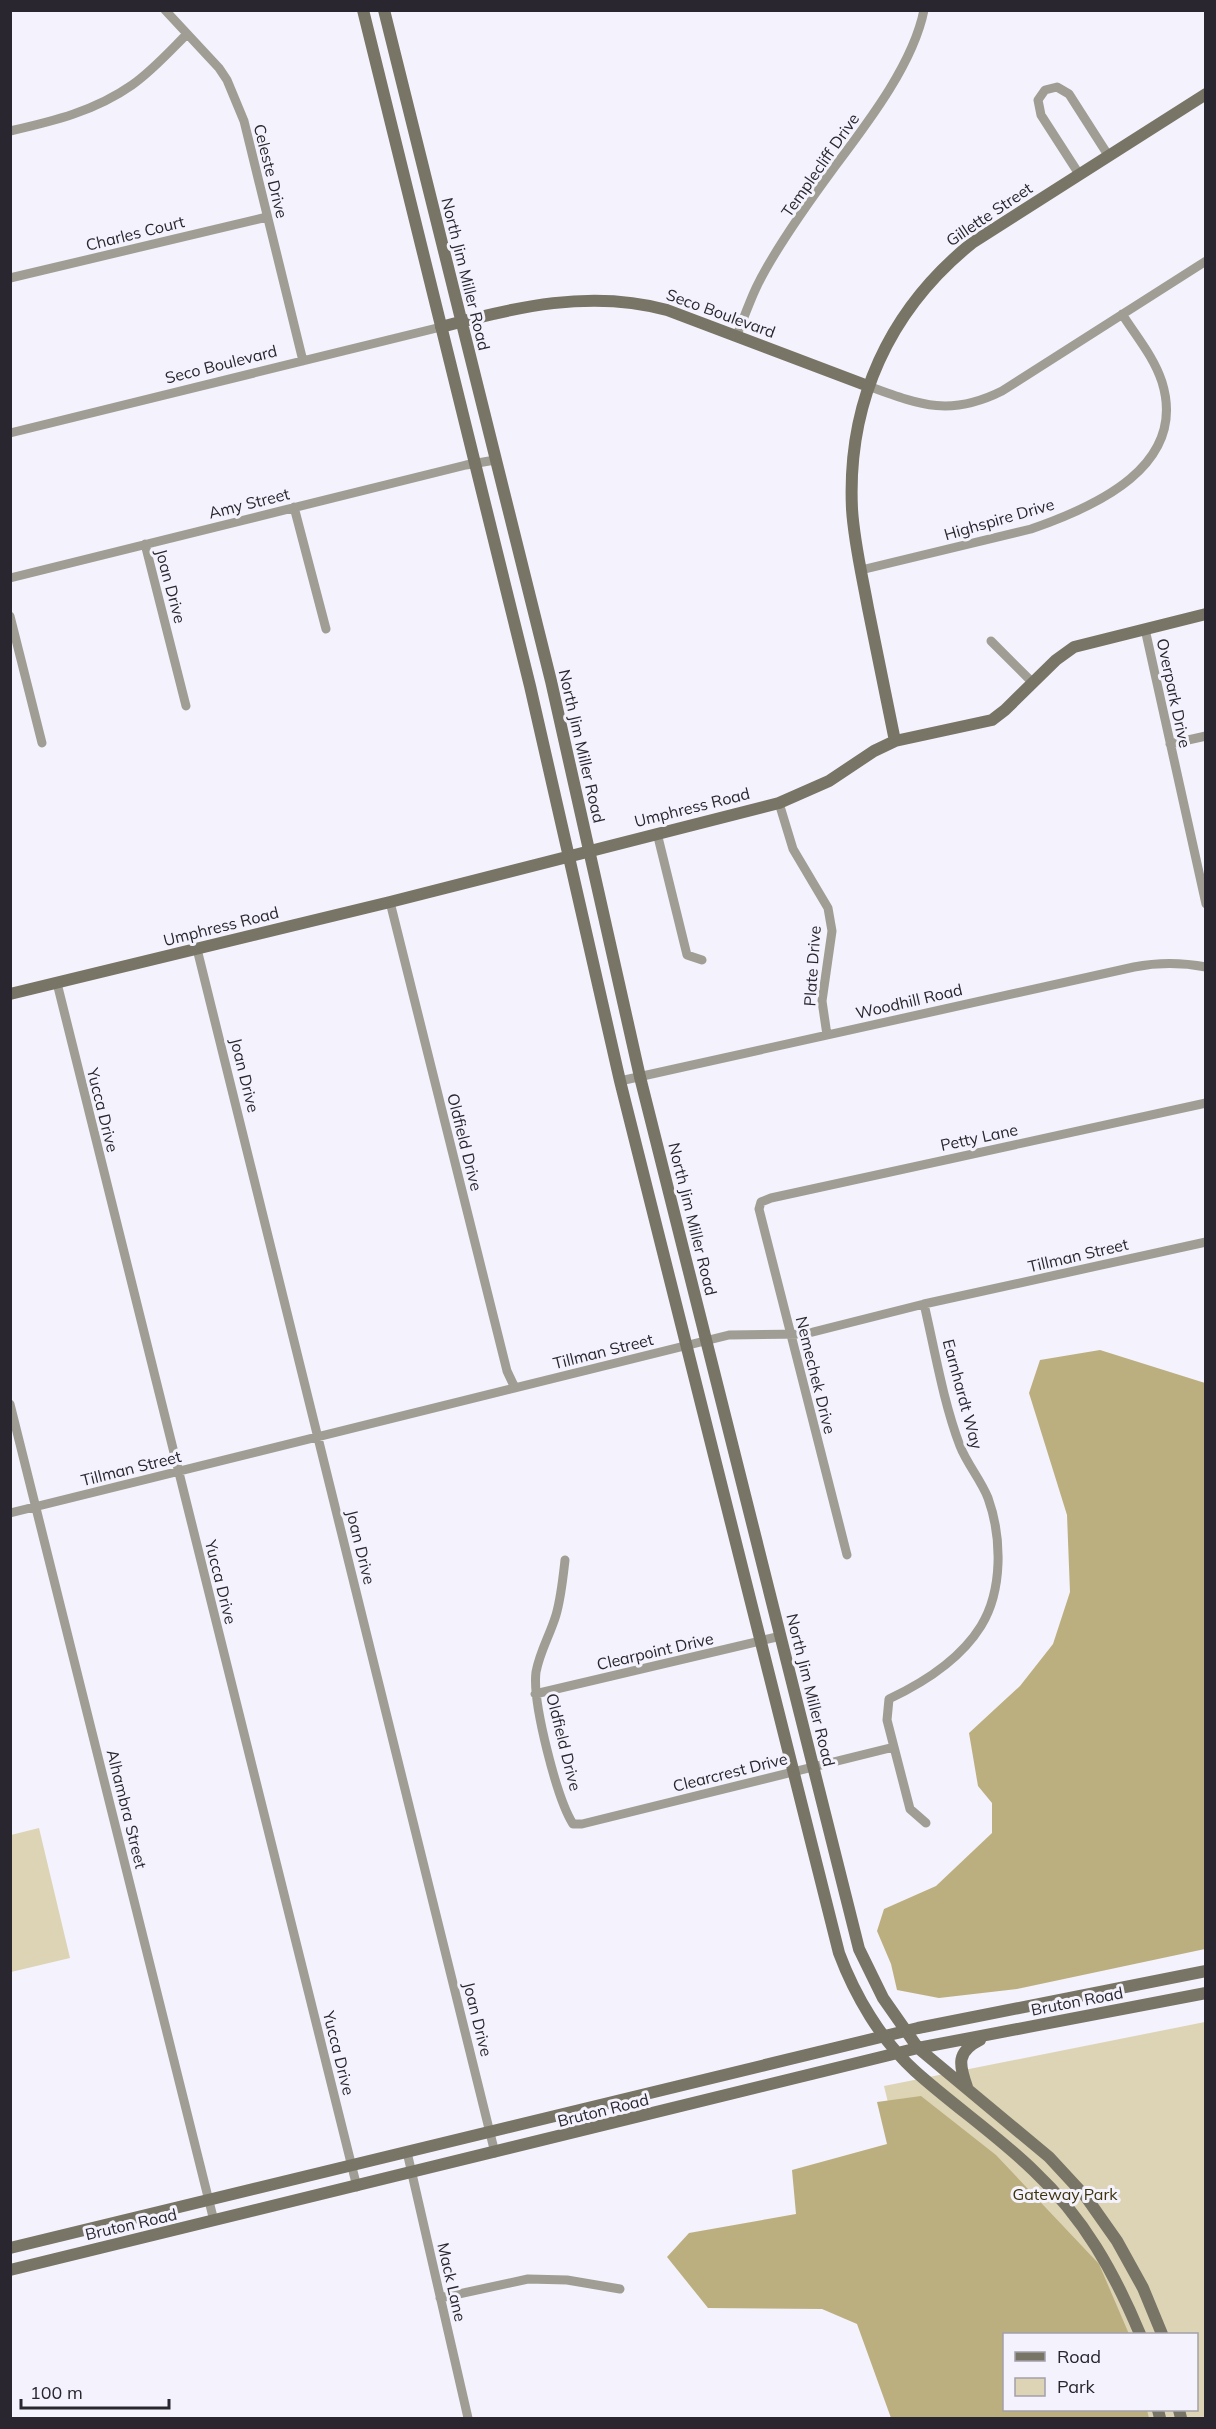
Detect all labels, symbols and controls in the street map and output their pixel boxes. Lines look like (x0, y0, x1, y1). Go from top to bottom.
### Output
street label: Templecliff Drive (777, 109, 863, 221)
street label: Celeste Drive (250, 122, 292, 220)
street label: Gillette Street (942, 178, 1036, 250)
street label: North Jim Miller Road (437, 195, 495, 353)
street label: Charles Court (84, 211, 187, 255)
street label: Seco Boulevard (664, 284, 778, 342)
street label: Seco Boulevard (163, 340, 279, 388)
street label: Amy Street (206, 483, 292, 523)
street label: Highspire Drive (942, 494, 1056, 544)
street label: Joan Drive (151, 547, 191, 625)
street label: Overpark Drive (1153, 636, 1195, 750)
street label: North Jim Miller Road (555, 667, 609, 825)
street label: Umphress Road (632, 783, 752, 831)
street label: Umphress Road (161, 902, 281, 950)
street label: Plate Drive (799, 925, 825, 1007)
street label: Woodhill Road (854, 979, 964, 1023)
street label: Joan Drive (226, 1036, 264, 1114)
street label: Yucca Drive (83, 1065, 123, 1154)
street label: Oldfield Drive (443, 1091, 487, 1193)
street label: Petty Lane (938, 1119, 1020, 1155)
street label: North Jim Miller Road (664, 1140, 722, 1298)
street label: Tillman Street (1026, 1234, 1131, 1276)
street label: Nemechek Drive (792, 1314, 840, 1436)
street label: Tillman Street (551, 1329, 656, 1373)
street label: Earnhardt Way (939, 1337, 987, 1452)
street label: Tillman Street (79, 1446, 184, 1490)
street label: Joan Drive (342, 1508, 380, 1586)
street label: Yucca Drive (201, 1537, 241, 1626)
street label: North Jim Miller Road (782, 1611, 840, 1769)
street label: Clearpoint Drive (595, 1628, 715, 1674)
street label: Oldfield Drive (542, 1691, 586, 1793)
street label: Alhambra Street (103, 1747, 152, 1871)
street label: Clearcrest Drive (671, 1748, 789, 1796)
street label: Joan Drive (459, 1980, 497, 2058)
street label: Bruton Road (1029, 1982, 1125, 2020)
street label: Yucca Drive (319, 2008, 359, 2097)
street label: Bruton Road (555, 2089, 651, 2131)
park label: Gateway Park (1012, 2184, 1118, 2204)
street label: Bruton Road (83, 2204, 179, 2244)
street label: Mack Lane (433, 2241, 471, 2323)
legend (1003, 2333, 1198, 2411)
text: Road (1057, 2345, 1101, 2368)
scale bar (21, 2372, 170, 2410)
text: Park (1057, 2375, 1096, 2398)
text: 100 m (30, 2381, 83, 2404)

